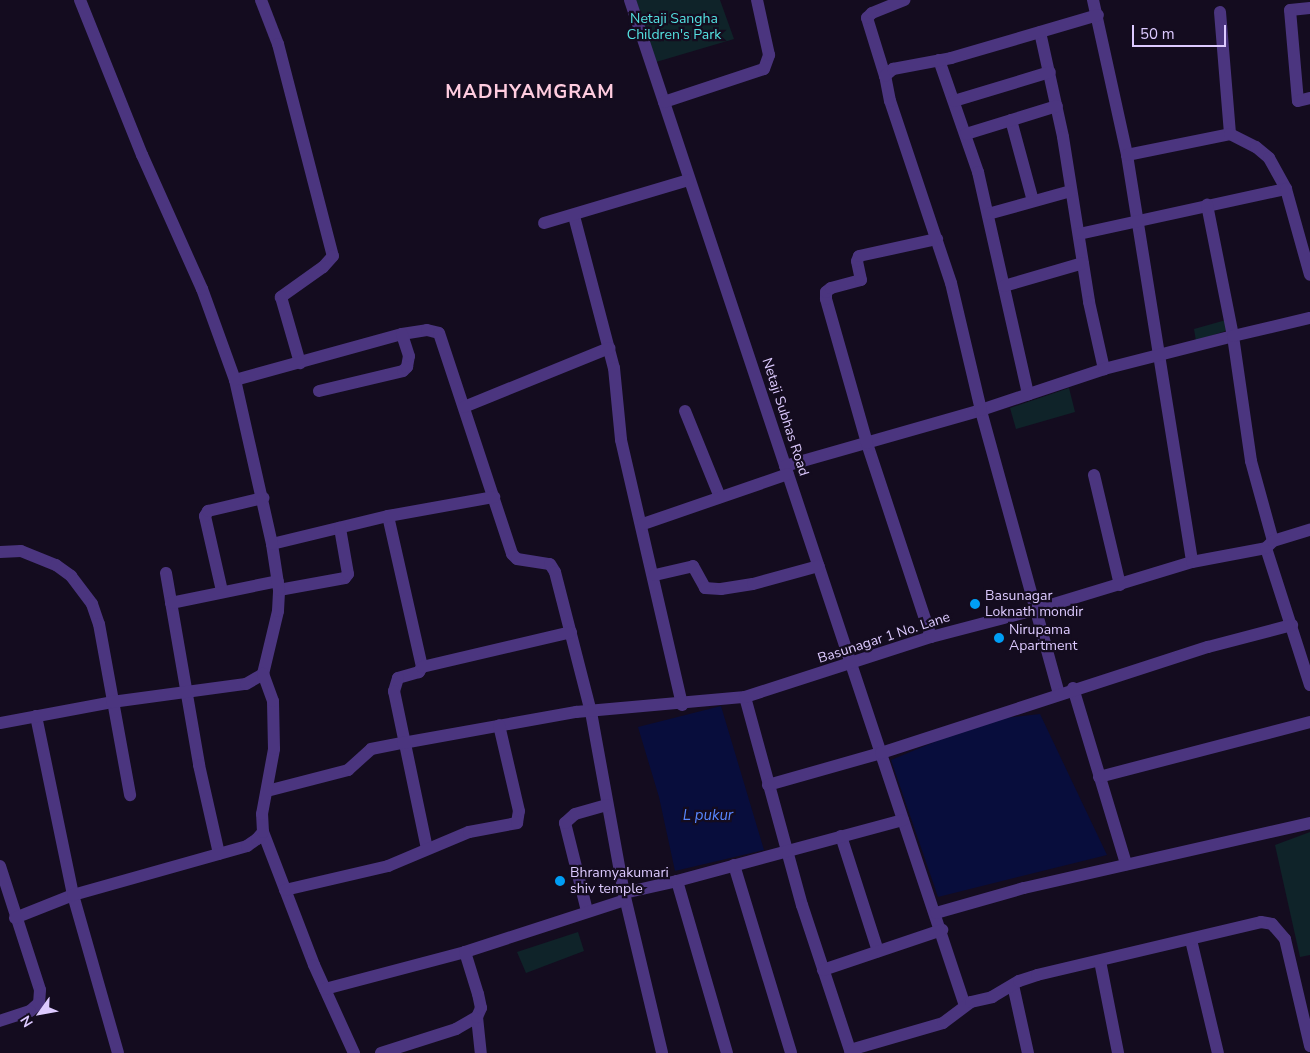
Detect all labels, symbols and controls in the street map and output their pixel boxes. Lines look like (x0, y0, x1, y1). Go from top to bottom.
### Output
park label: Netaji Sangha Children's Park (627, 11, 721, 44)
scale bar (1135, 15, 1229, 47)
text: 50 m (1140, 24, 1175, 44)
district label: MADHYAMGRAM (444, 82, 616, 104)
street label: Netaji Subhas Road (758, 356, 812, 478)
place label: Basunagar Loknath mondir (985, 588, 1083, 620)
marker: Basunagar Loknath mondir (969, 598, 981, 610)
street label: Basunagar 1 No. Lane (816, 609, 952, 667)
place label: Nirupama Apartment (1009, 622, 1077, 654)
marker: Nirupama Apartment (993, 632, 1005, 644)
water label: L pukur (683, 807, 733, 825)
place label: Bhramyakumari shiv temple (570, 865, 669, 898)
marker: Bhramyakumari shiv temple (554, 875, 566, 887)
north arrow (15, 988, 65, 1038)
text: N (16, 1012, 38, 1031)

